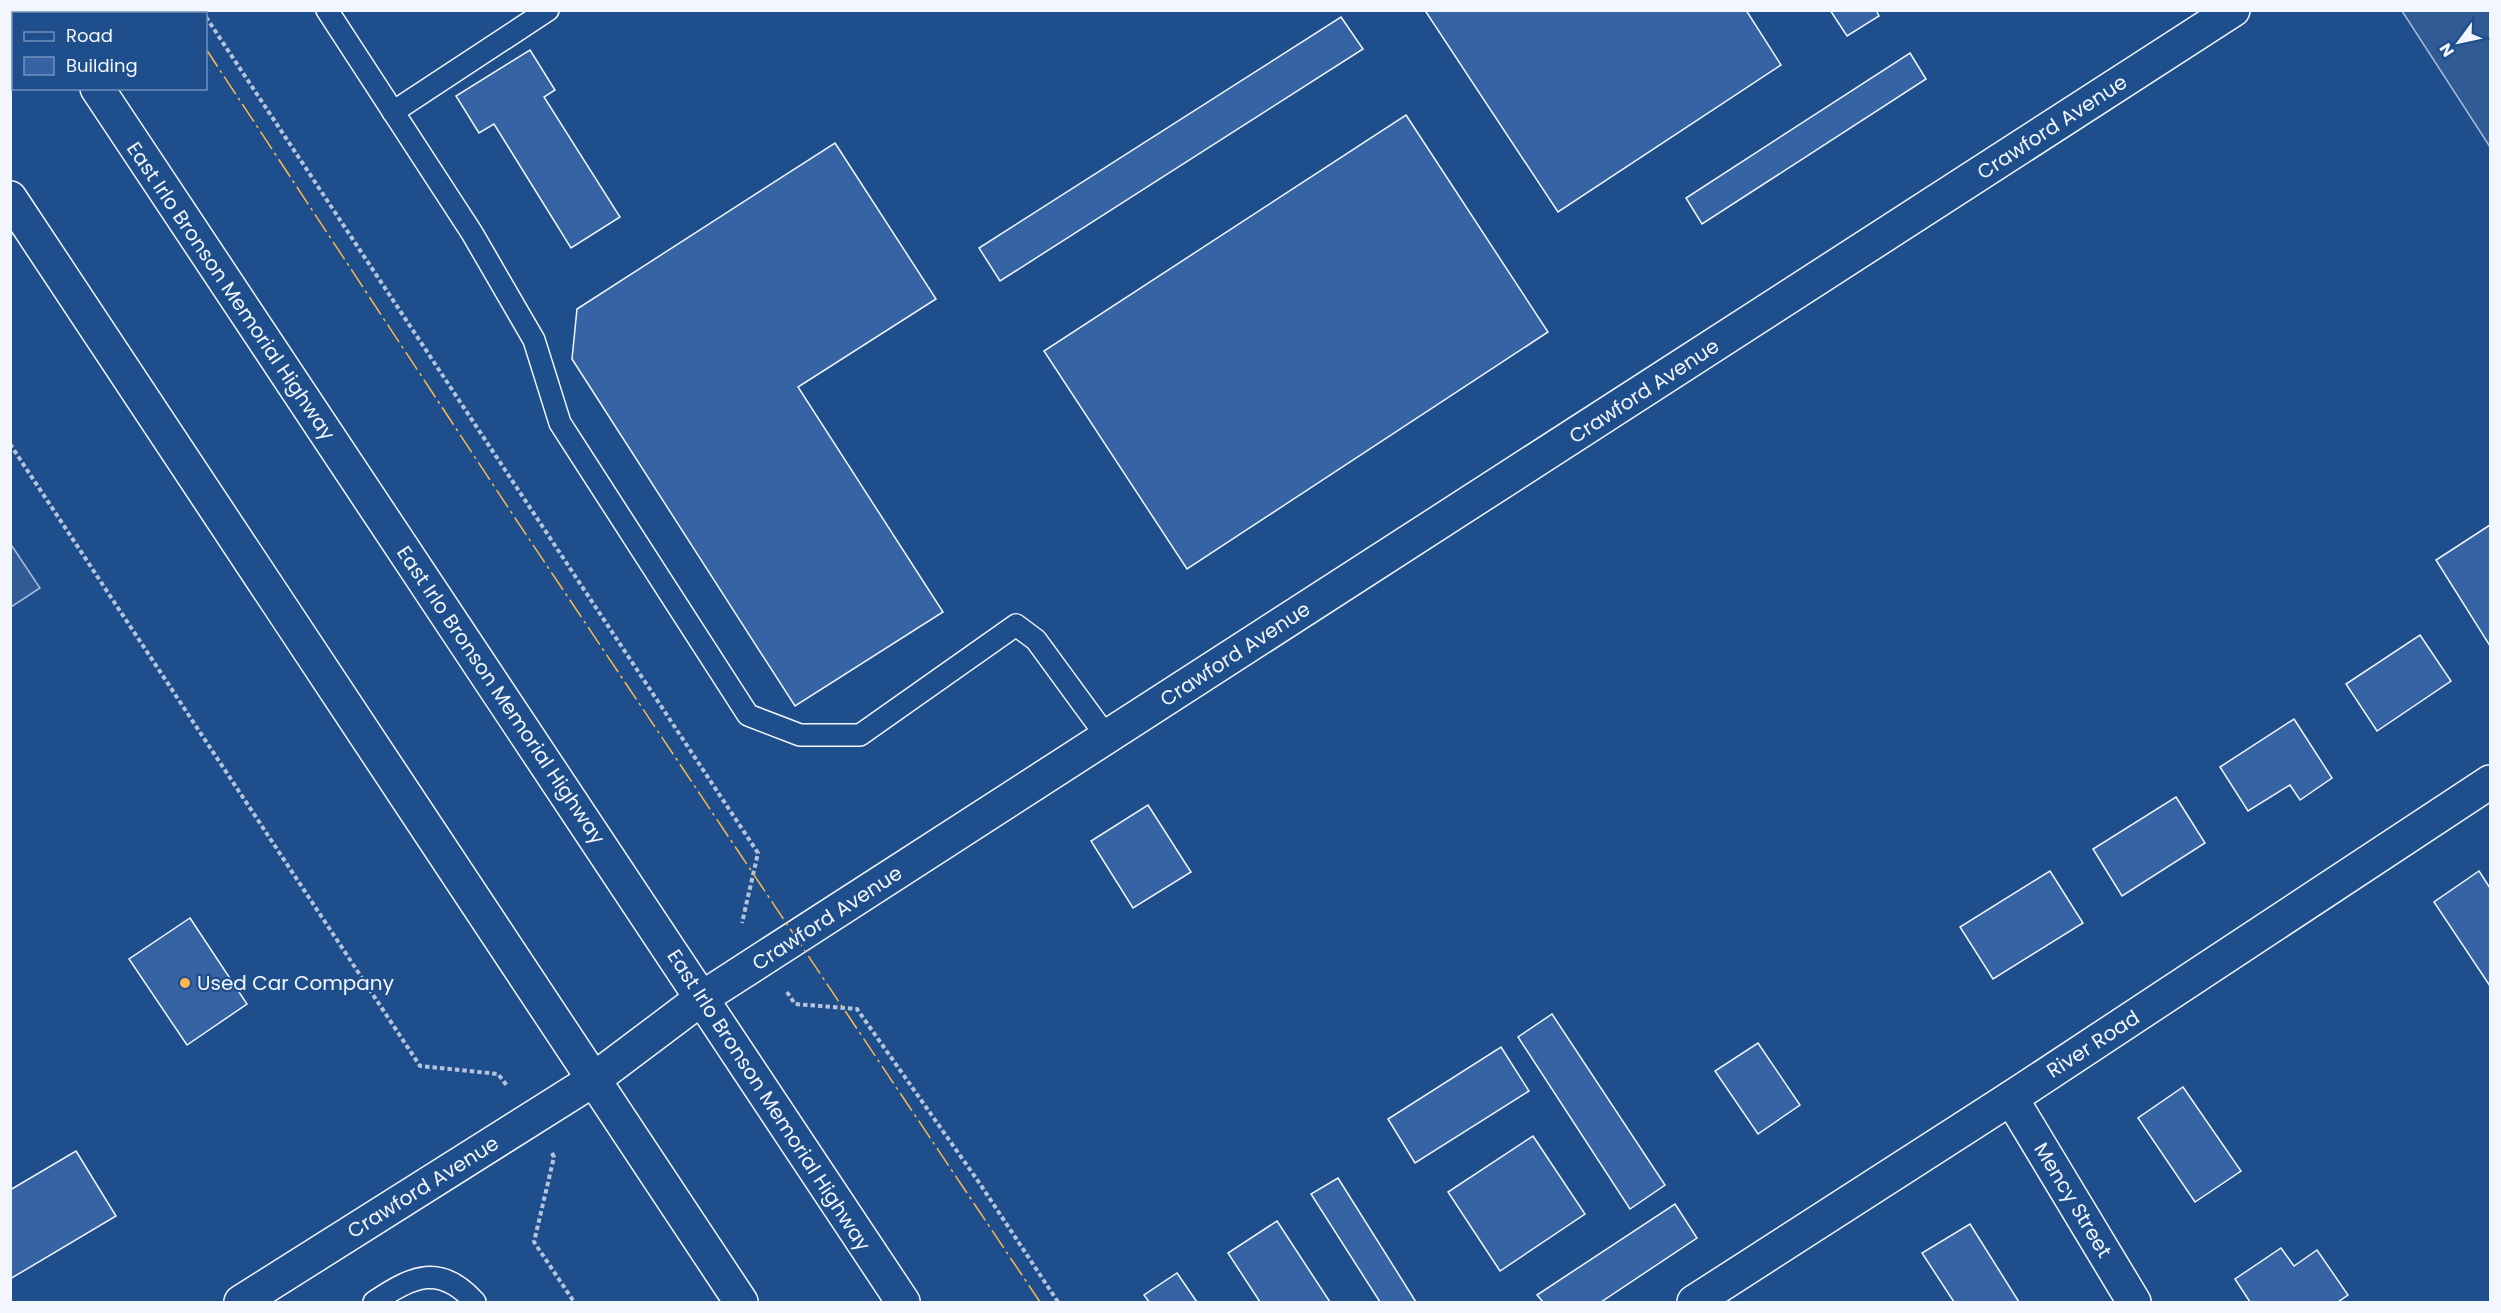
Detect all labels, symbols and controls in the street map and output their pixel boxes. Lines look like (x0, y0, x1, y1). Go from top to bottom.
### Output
legend (12, 12, 207, 90)
north arrow (2429, 12, 2489, 72)
text: Road (66, 23, 113, 48)
text: N (2434, 39, 2460, 61)
text: Building (66, 53, 138, 78)
street label: Crawford Avenue (1972, 68, 2132, 186)
street label: East Irlo Bronson Memorial Highway (120, 136, 342, 446)
street label: Crawford Avenue (1564, 332, 1724, 450)
street label: East Irlo Bronson Memorial Highway (390, 540, 612, 850)
street label: Crawford Avenue (1155, 595, 1315, 713)
street label: Crawford Avenue (747, 859, 907, 977)
street label: East Irlo Bronson Memorial Highway (661, 944, 877, 1256)
place label: Used Car Company (197, 969, 394, 997)
marker: Used Car Company (178, 976, 192, 990)
street label: River Road (2041, 1004, 2145, 1084)
street label: Crawford Avenue (342, 1129, 504, 1245)
street label: Mency Street (2028, 1137, 2118, 1263)

